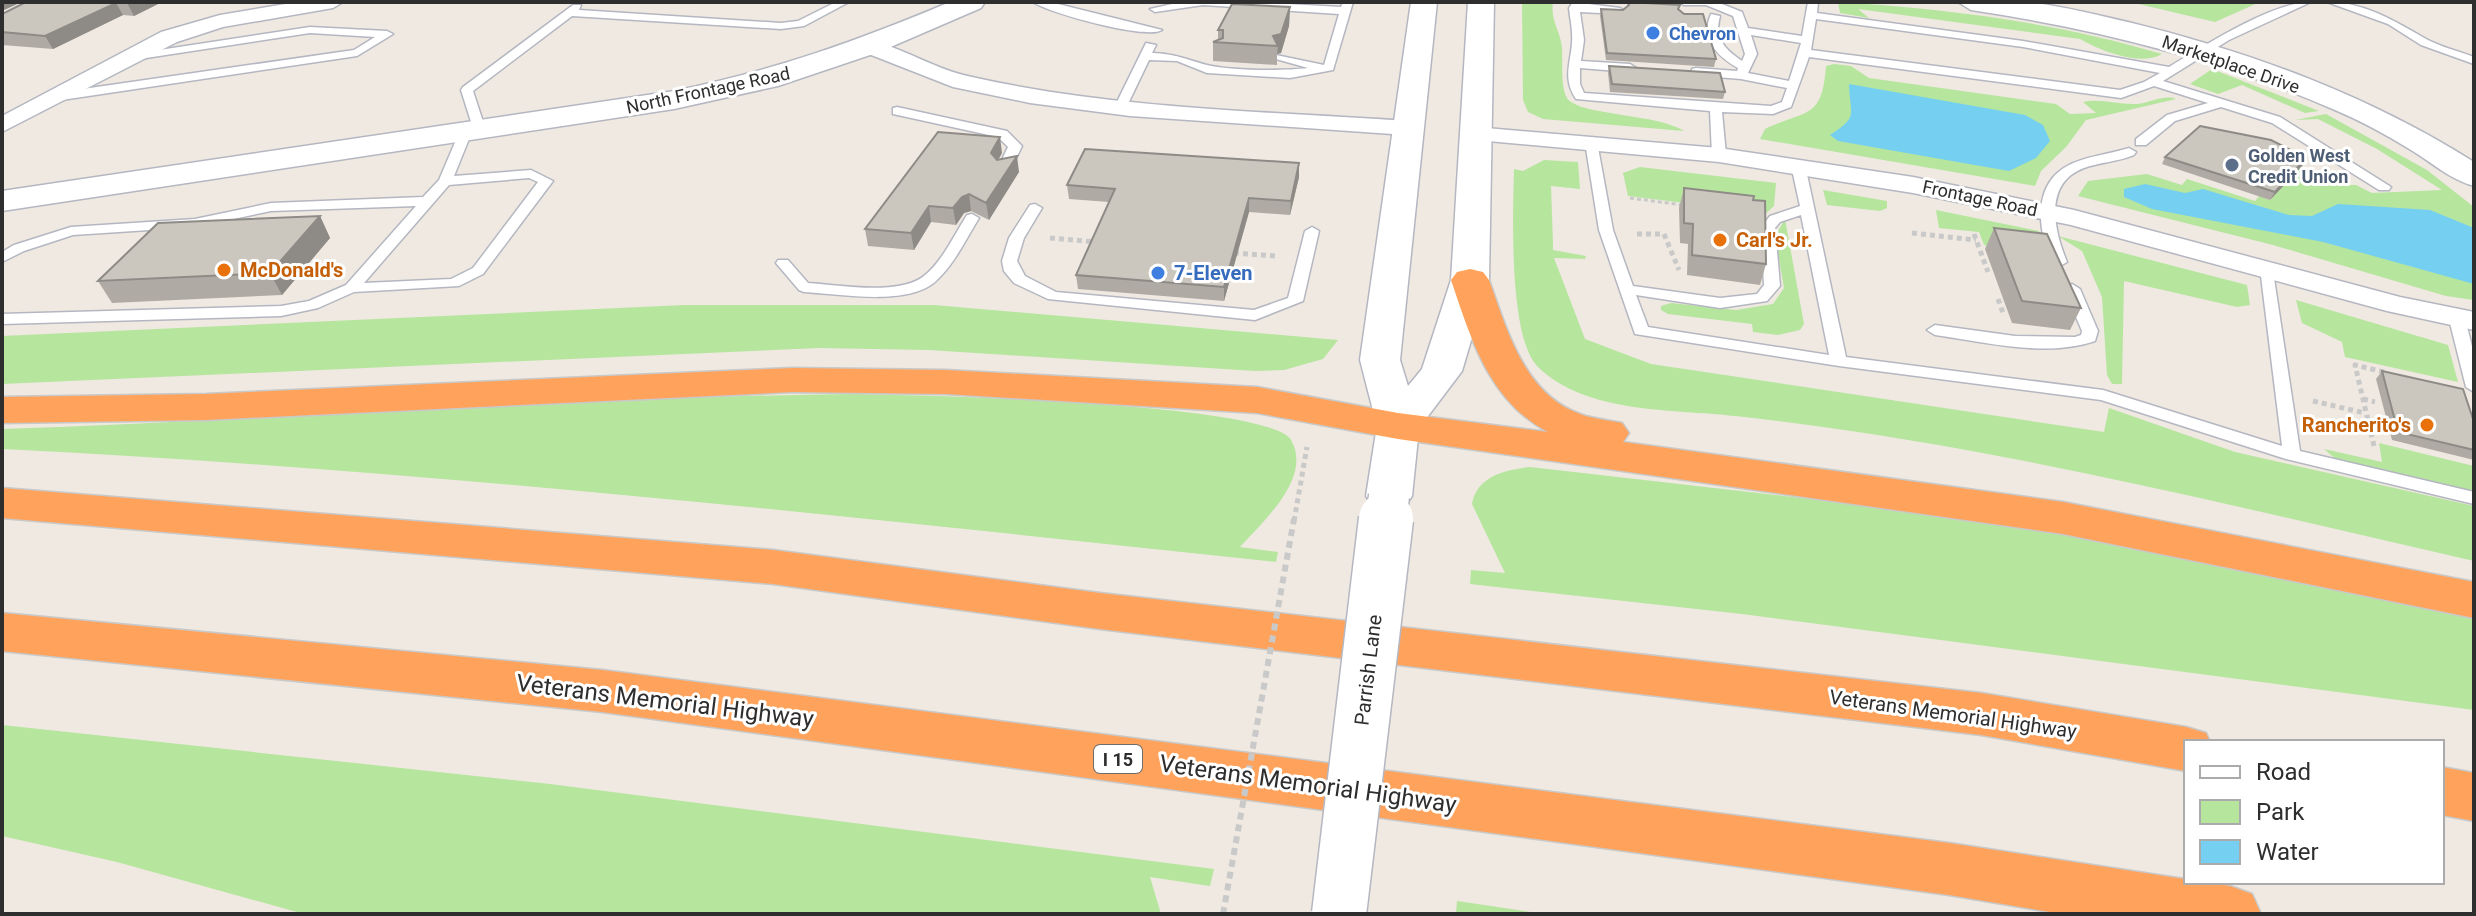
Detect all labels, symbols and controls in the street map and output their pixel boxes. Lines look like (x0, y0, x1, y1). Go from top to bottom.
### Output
place label: Chevron (1669, 23, 1736, 44)
marker: Chevron (1644, 24, 1662, 42)
street label: Marketplace Drive (2159, 31, 2303, 97)
street label: North Frontage Road (624, 62, 792, 118)
place label: Golden West Credit Union (2248, 145, 2350, 187)
marker: Golden West Credit Union (2223, 156, 2241, 174)
street label: Frontage Road (1921, 176, 2039, 220)
place label: Carl's Jr. (1736, 228, 1813, 252)
marker: Carl's Jr. (1711, 231, 1729, 249)
place label: McDonald's (240, 258, 343, 282)
marker: McDonald's (215, 261, 233, 279)
place label: 7-Eleven (1174, 261, 1253, 285)
marker: 7-Eleven (1149, 264, 1167, 282)
place label: Rancherito's (2302, 413, 2411, 437)
marker: Rancherito's (2418, 416, 2436, 434)
street label: Parrish Lane (1349, 613, 1387, 727)
street label: Veterans Memorial Highway (515, 669, 816, 733)
street label: Veterans Memorial Highway (1828, 685, 2079, 743)
legend (2184, 740, 2444, 884)
road number: I 15 (1094, 745, 1142, 773)
street label: Veterans Memorial Highway (1158, 749, 1459, 819)
text: Road (2256, 758, 2311, 786)
text: Park (2256, 798, 2305, 826)
text: Water (2256, 838, 2319, 866)

